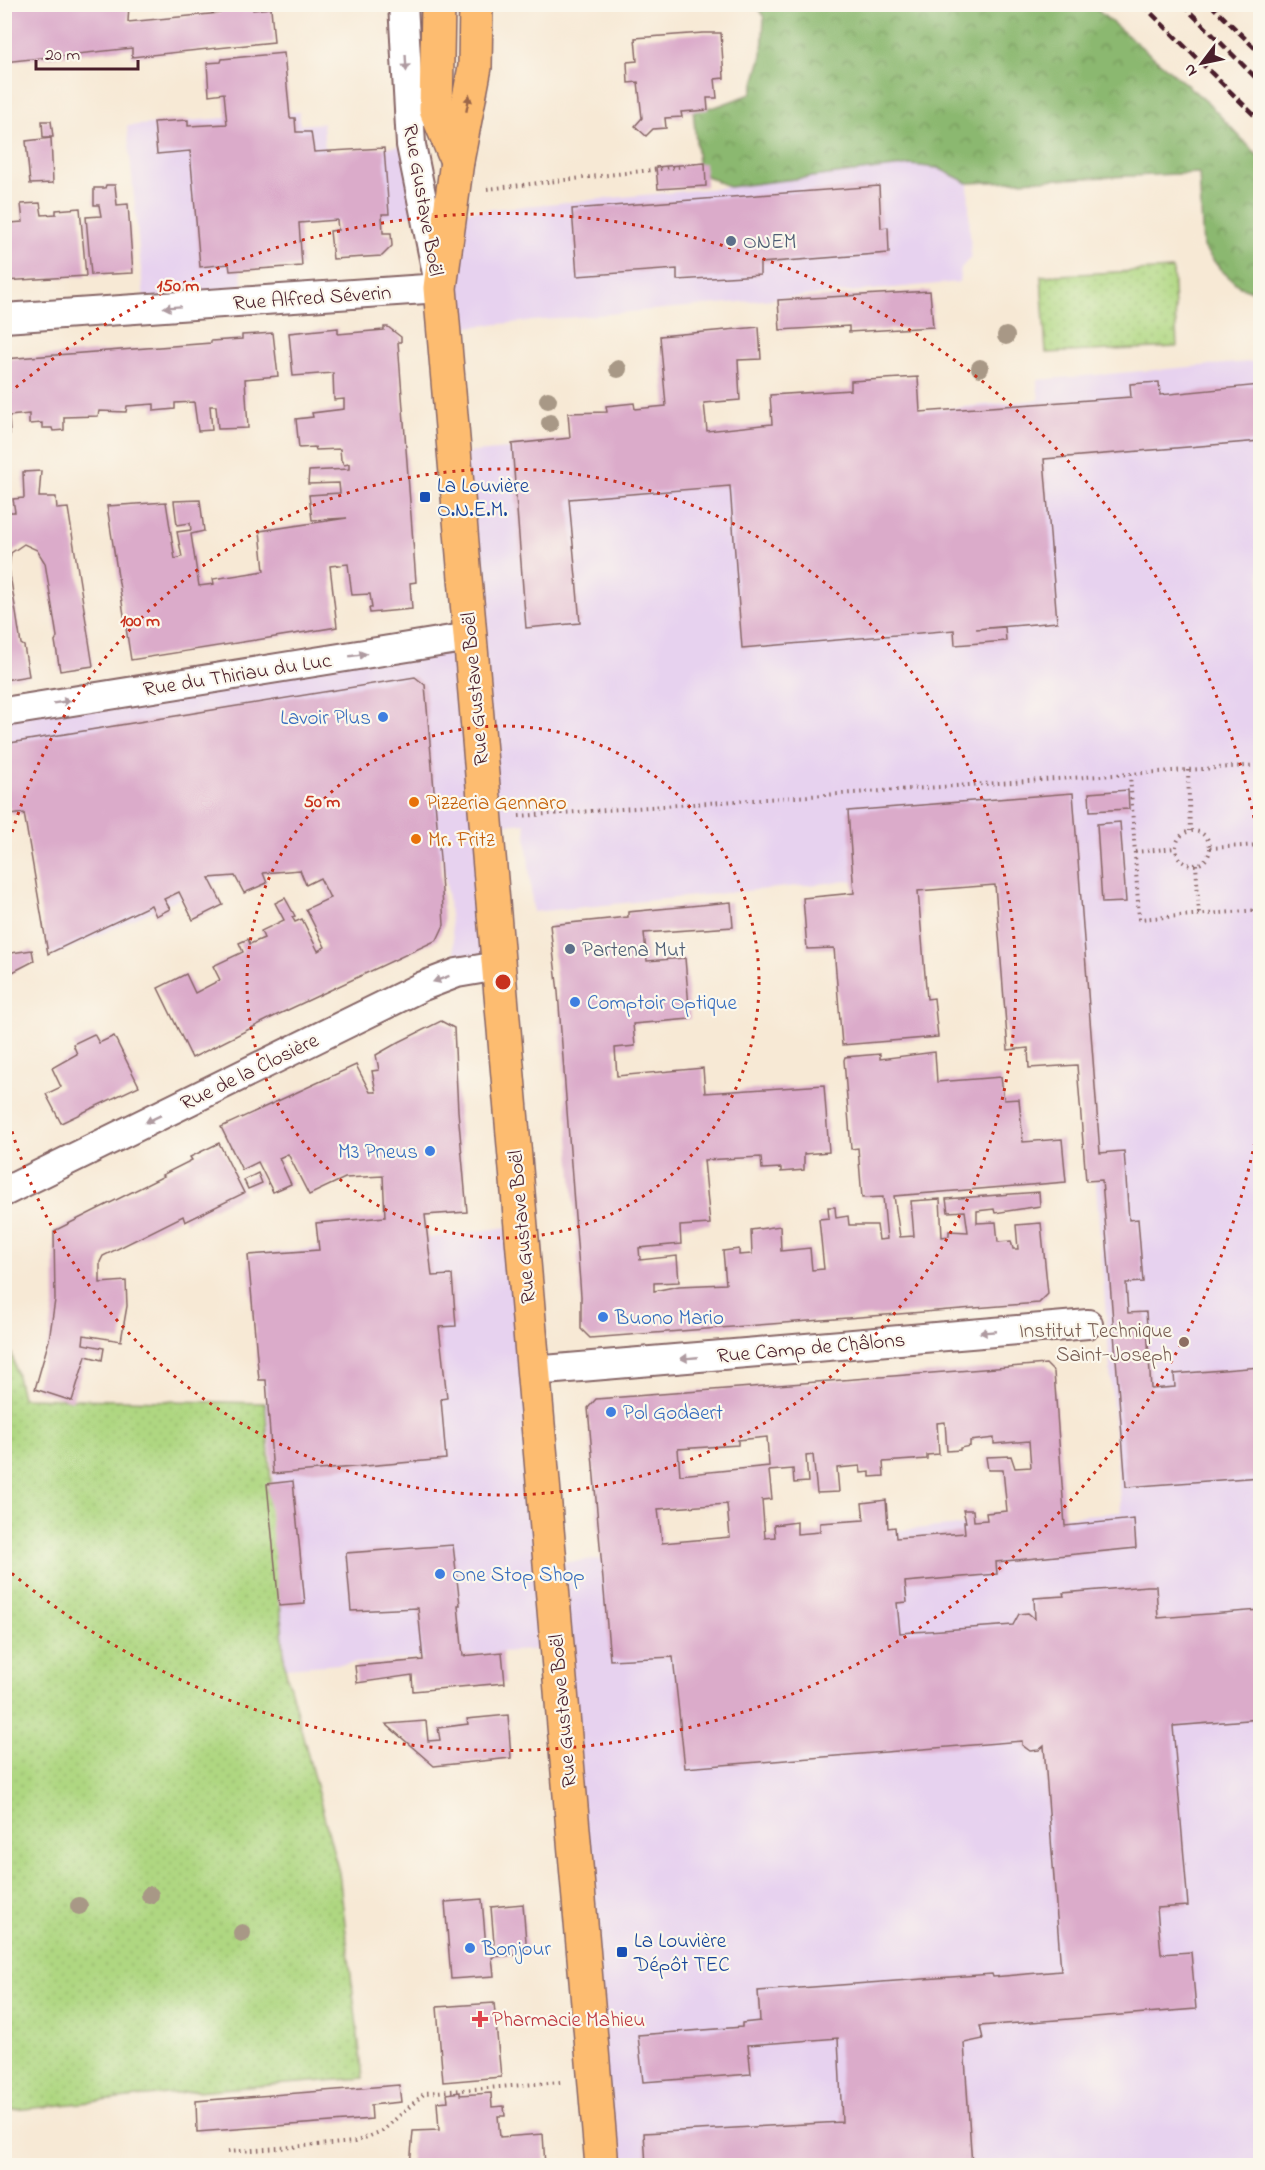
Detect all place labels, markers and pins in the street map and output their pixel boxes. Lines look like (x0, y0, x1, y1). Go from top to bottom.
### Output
place label: ONEM (743, 228, 796, 258)
marker: ONEM (724, 234, 738, 248)
place label: La Louvière O.N.E.M. (437, 472, 530, 526)
marker: La Louvière O.N.E.M. (418, 490, 432, 504)
place label: Lavoir Plus (280, 704, 371, 734)
marker: Lavoir Plus (376, 710, 390, 724)
place label: Pizzeria Gennaro (426, 789, 567, 819)
marker: Pizzeria Gennaro (407, 795, 421, 809)
place label: Mr. Fritz (428, 826, 495, 856)
marker: Mr. Fritz (409, 832, 423, 846)
place label: Partena Mut (582, 936, 686, 966)
marker: Partena Mut (563, 942, 577, 956)
centre of rings (493, 972, 513, 992)
place label: Comptoir Optique (587, 989, 737, 1019)
marker: Comptoir Optique (568, 995, 582, 1009)
place label: M3 Pneus (338, 1138, 418, 1168)
marker: M3 Pneus (423, 1144, 437, 1158)
place label: Buono Mario (614, 1304, 724, 1334)
marker: Buono Mario (596, 1310, 610, 1324)
place label: Institut Technique Saint-Joseph (1019, 1317, 1173, 1371)
marker: Institut Technique Saint-Joseph (1177, 1335, 1191, 1349)
place label: Pol Godaert (623, 1399, 723, 1429)
marker: Pol Godaert (604, 1405, 618, 1419)
place label: One Stop Shop (452, 1561, 585, 1591)
marker: One Stop Shop (433, 1567, 447, 1581)
place label: La Louvière Dépôt TEC (633, 1927, 730, 1981)
place label: Bonjour (481, 1935, 551, 1965)
marker: Bonjour (463, 1941, 477, 1955)
marker: La Louvière Dépôt TEC (615, 1945, 629, 1959)
place label: Pharmacie Mahieu (492, 2006, 645, 2036)
marker: Pharmacie Mahieu (473, 2012, 487, 2026)

